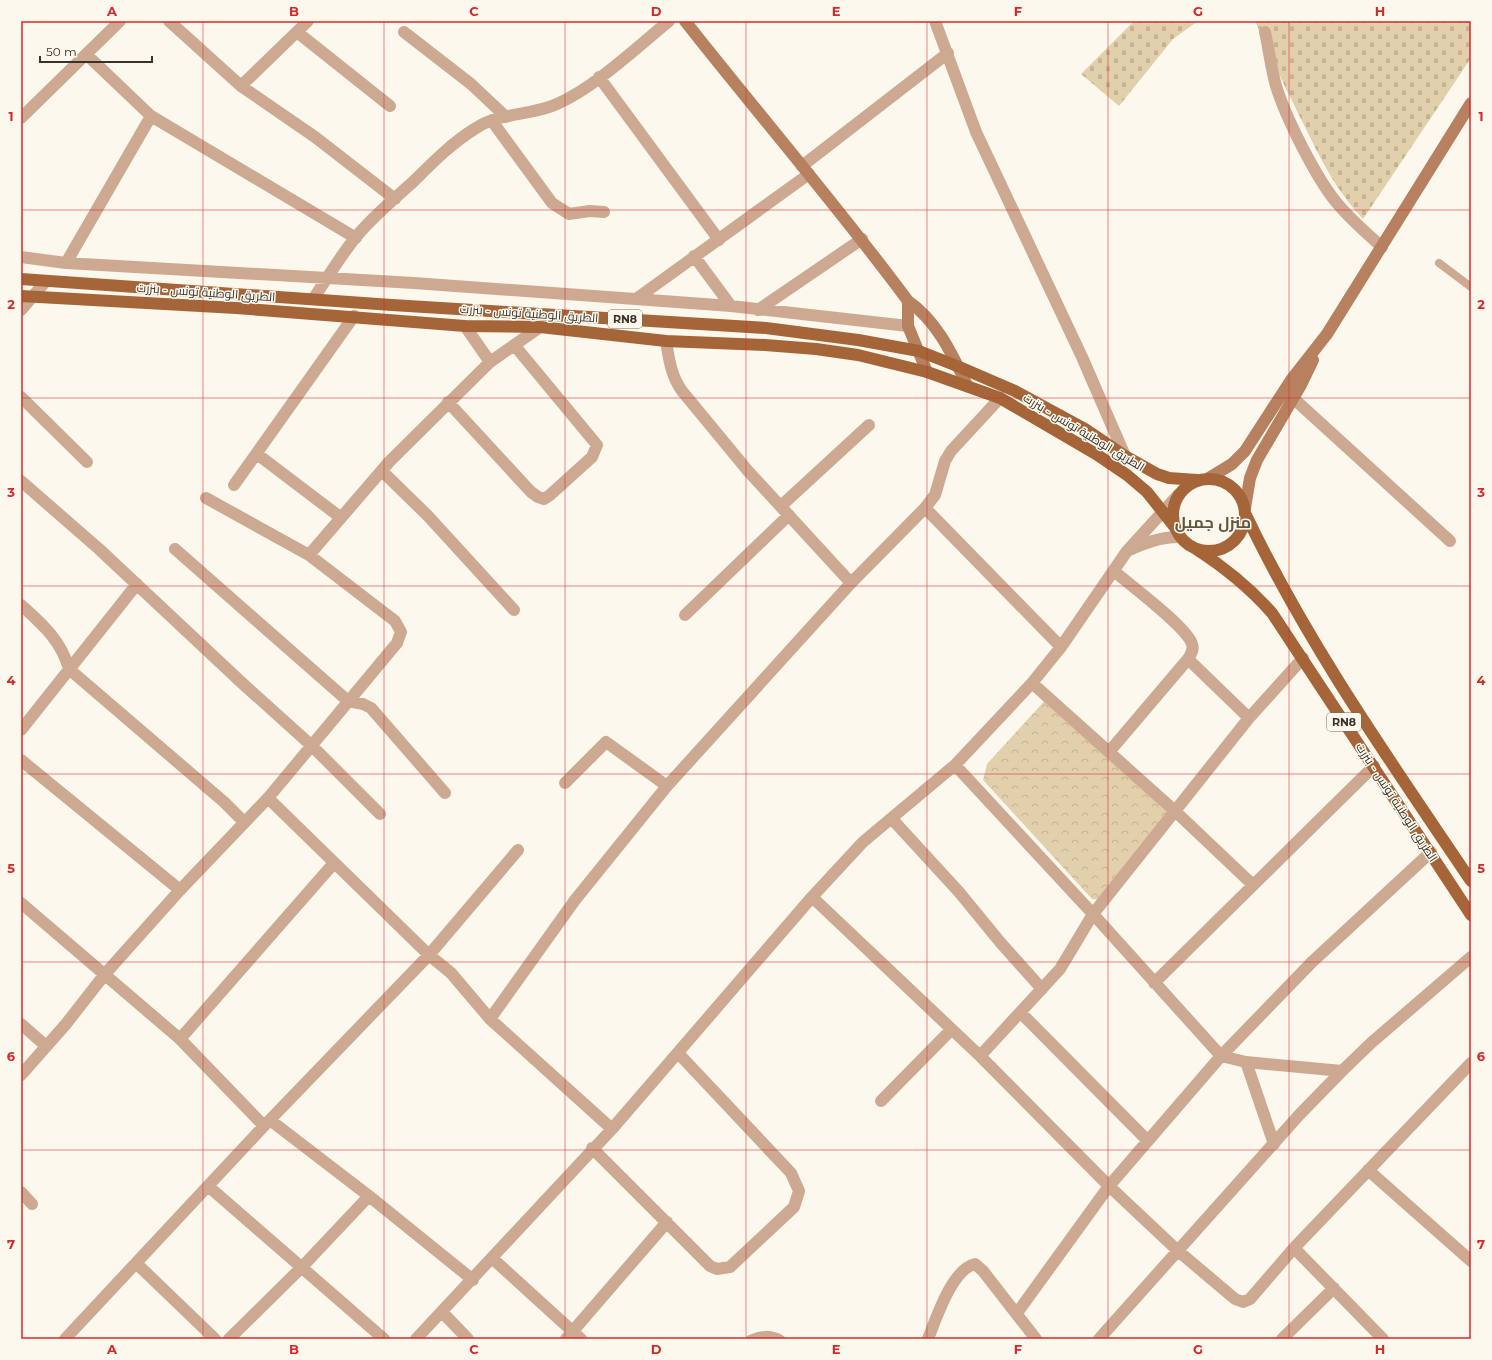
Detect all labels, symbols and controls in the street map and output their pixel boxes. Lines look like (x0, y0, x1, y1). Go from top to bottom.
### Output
text: A (106, 3, 118, 19)
text: B (289, 3, 299, 19)
text: C (469, 3, 479, 19)
text: D (651, 3, 662, 19)
text: E (832, 3, 841, 19)
text: F (1014, 3, 1022, 19)
text: G (1193, 3, 1203, 19)
text: H (1375, 3, 1385, 19)
scale bar (40, 38, 152, 64)
text: 50 m (46, 44, 77, 59)
text: 1 (8, 108, 14, 124)
text: 1 (1478, 108, 1484, 124)
street label: الطريق الوطنية تونس - بنزرت (136, 280, 276, 304)
text: 2 (7, 296, 15, 312)
text: 2 (1477, 296, 1485, 312)
street label: الطريق الوطنية تونس - بنزرت (459, 301, 599, 325)
road number: RN8 (608, 310, 642, 328)
street label: الطريق الوطنية تونس - بنزرت (1021, 390, 1147, 474)
text: 3 (6, 484, 15, 500)
text: 3 (1476, 484, 1485, 500)
district label: منزل جميل (1175, 513, 1251, 532)
text: 4 (7, 672, 16, 688)
text: 4 (1477, 672, 1486, 688)
road number: RN8 (1327, 713, 1361, 731)
street label: الطريق الوطنية تونس - بنزرت (1353, 740, 1441, 864)
text: 5 (7, 860, 15, 876)
text: 5 (1477, 860, 1485, 876)
text: 6 (7, 1048, 16, 1064)
text: 6 (1477, 1048, 1486, 1064)
text: 7 (7, 1236, 15, 1252)
text: 7 (1477, 1236, 1485, 1252)
text: A (106, 1341, 118, 1357)
text: B (289, 1341, 299, 1357)
text: C (469, 1341, 479, 1357)
text: D (651, 1341, 662, 1357)
text: E (832, 1341, 841, 1357)
text: F (1014, 1341, 1022, 1357)
text: G (1193, 1341, 1203, 1357)
text: H (1375, 1341, 1385, 1357)

